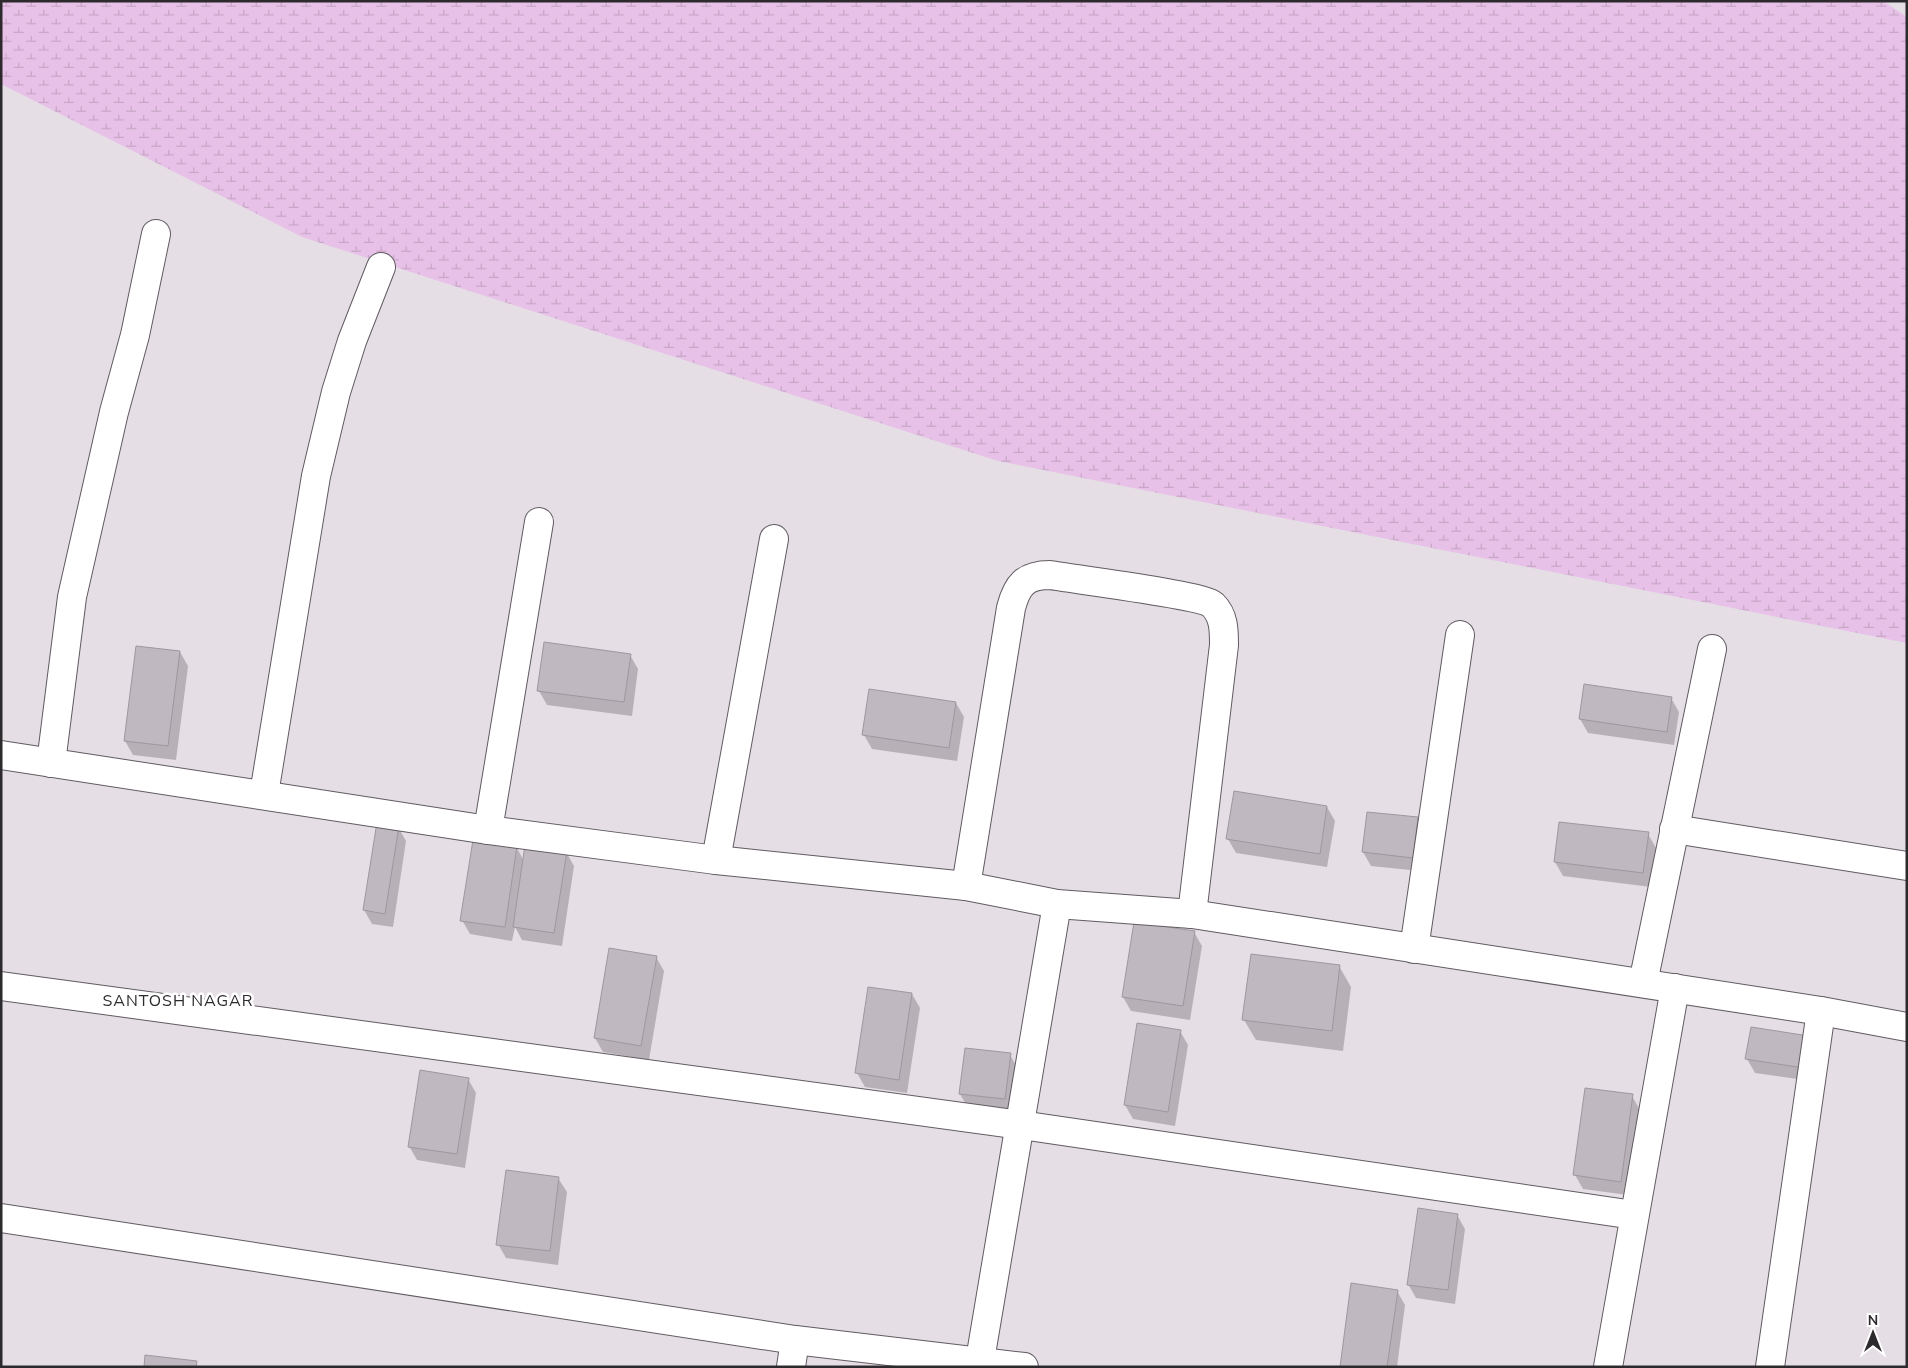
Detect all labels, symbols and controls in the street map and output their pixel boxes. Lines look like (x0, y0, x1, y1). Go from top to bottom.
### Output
district label: SANTOSH NAGAR (103, 990, 253, 1012)
north arrow (1848, 1308, 1898, 1358)
text: N (1868, 1311, 1878, 1330)

